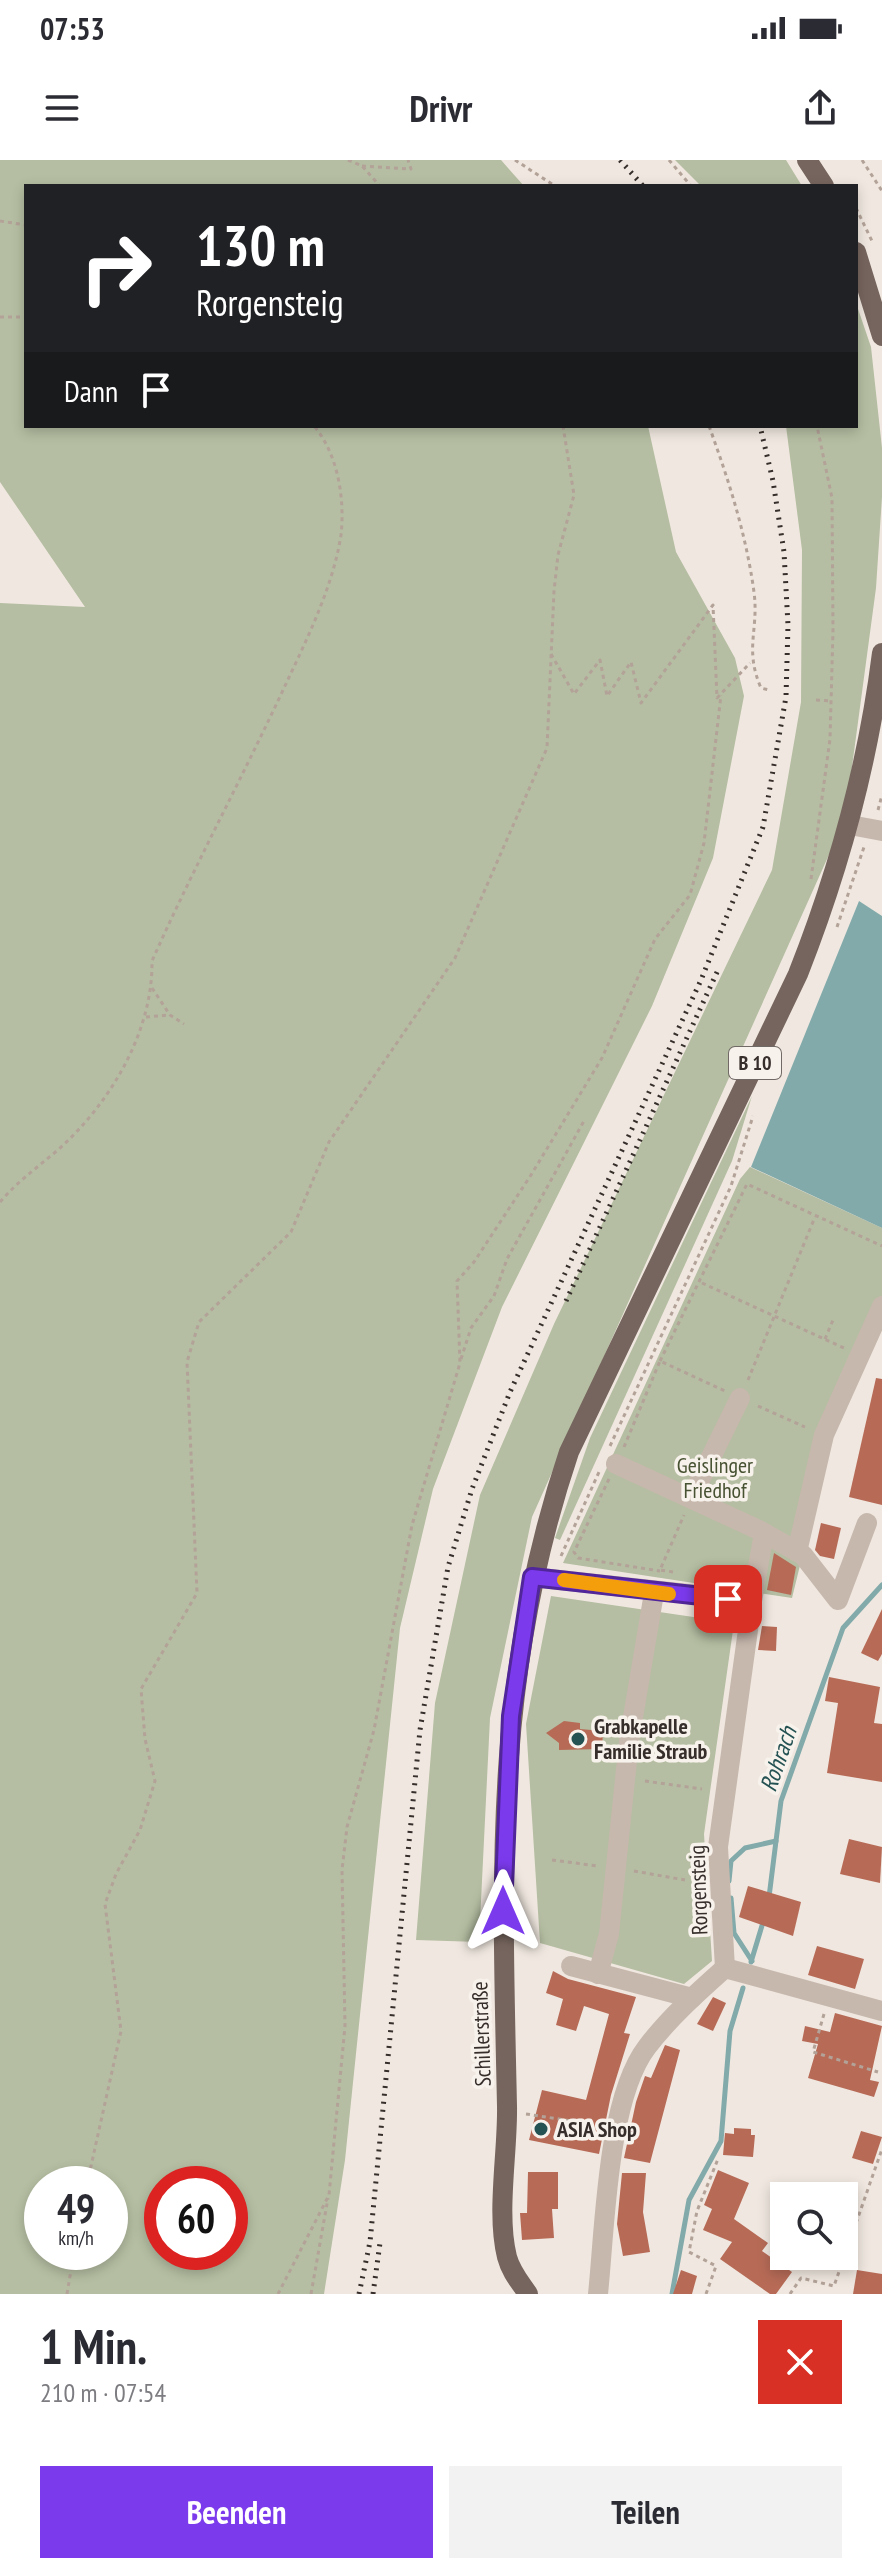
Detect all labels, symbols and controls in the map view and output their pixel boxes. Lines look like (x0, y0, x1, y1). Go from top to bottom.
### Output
text: 07:53 (40, 9, 105, 48)
text: Drivr (410, 85, 472, 132)
icon: menu (40, 86, 84, 130)
icon: share (798, 86, 842, 130)
text: 130 m (196, 209, 325, 281)
icon: right (64, 216, 168, 320)
text: Rorgensteig (196, 279, 344, 326)
icon: arrive (134, 368, 178, 412)
text: Dann (64, 371, 118, 410)
road number: B 10 (729, 1047, 781, 1079)
park label: Geislinger Friedhof (677, 1451, 753, 1504)
pin (694, 1565, 762, 1633)
icon: arrive (706, 1577, 750, 1621)
place label: Grabkapelle Familie Straub (594, 1712, 707, 1765)
water label: Rohrach (752, 1721, 804, 1796)
marker: Grabkapelle Familie Straub (569, 1730, 587, 1748)
street label: Rorgensteig (682, 1844, 714, 1936)
position arrow (461, 1869, 545, 1953)
street label: Schillerstraße (465, 1981, 497, 2087)
place label: ASIA Shop (556, 2115, 637, 2143)
marker: ASIA Shop (532, 2120, 550, 2138)
speed limit sign: 60 (144, 2166, 248, 2270)
text: 49 (57, 2182, 95, 2234)
map controls (770, 2182, 858, 2270)
button: search (770, 2182, 858, 2270)
text: km/h (58, 2225, 94, 2251)
text: 1 Min. (40, 2315, 147, 2377)
button: close (758, 2320, 842, 2404)
text: 210 m · 07:54 (40, 2376, 166, 2409)
button: Beenden (40, 2466, 433, 2558)
button: Teilen (449, 2466, 842, 2558)

